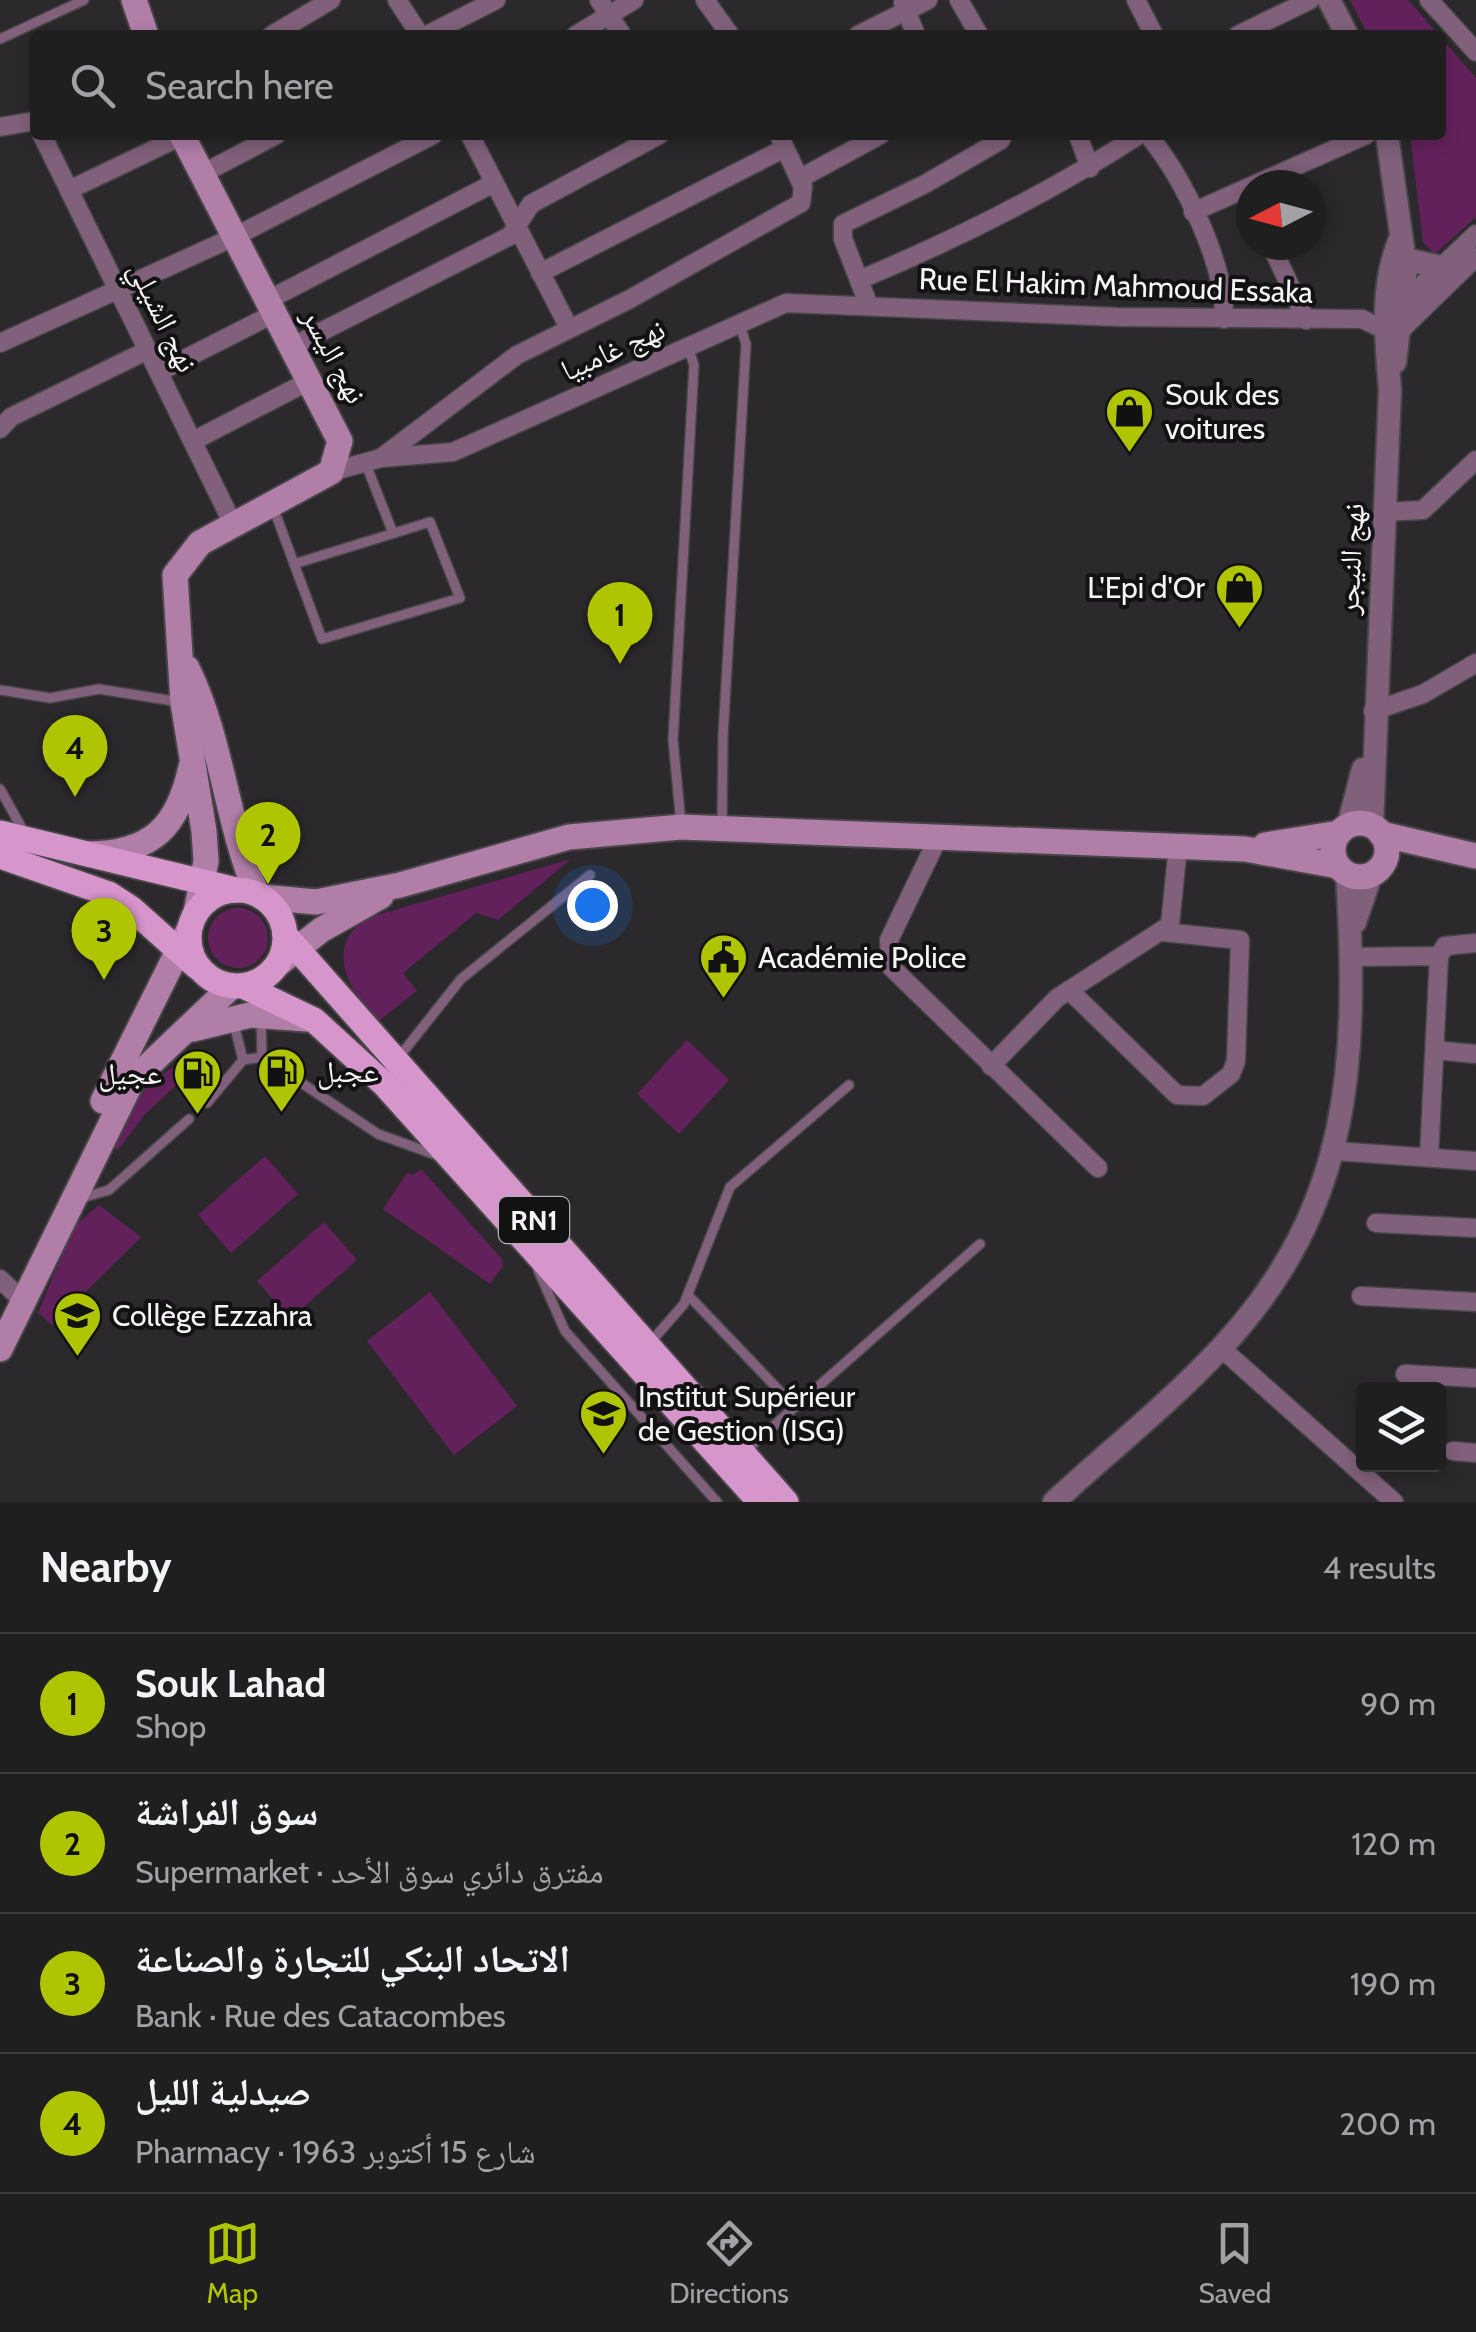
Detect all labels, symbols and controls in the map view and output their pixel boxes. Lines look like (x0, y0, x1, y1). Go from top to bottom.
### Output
search box (30, 30, 1446, 140)
icon: search (65, 58, 120, 113)
text: Search here (145, 62, 334, 109)
north arrow (1236, 170, 1326, 260)
street label: نهج الشيلي (116, 255, 206, 381)
street label: Rue El Hakim Mahmoud Essaka (918, 260, 1314, 311)
street label: نهج اليسر (293, 301, 375, 410)
street label: نهج غامبيا (555, 310, 671, 390)
place label: Souk des voitures (1165, 376, 1279, 447)
shop icon: Souk des voitures (1104, 386, 1156, 454)
street label: نهج النيجر (1329, 502, 1373, 617)
shop icon: L'Epi d'Or (1214, 562, 1266, 630)
place label: L'Epi d'Or (1087, 569, 1206, 606)
pin: 1 (588, 582, 652, 664)
pin: 4 (42, 714, 108, 797)
pin: 2 (236, 802, 300, 884)
your location (567, 880, 618, 931)
pin: 3 (72, 898, 136, 980)
public building icon: Académie Police (697, 932, 749, 1000)
place label: Académie Police (758, 939, 966, 976)
fuel station icon: عجبل (256, 1046, 308, 1114)
fuel station icon: عجيل (171, 1048, 223, 1116)
place label: عجبل (317, 1053, 379, 1090)
place label: عجيل (98, 1055, 162, 1092)
road number: RN1 (499, 1197, 569, 1243)
school or university icon: Collège Ezzahra (51, 1290, 103, 1358)
place label: Collège Ezzahra (112, 1297, 313, 1334)
place label: Institut Supérieur de Gestion (ISG) (638, 1378, 856, 1449)
map controls (1356, 1382, 1446, 1472)
button: layers (1356, 1382, 1446, 1472)
school or university icon: Institut Supérieur de Gestion (ISG) (577, 1388, 629, 1456)
text: Nearby (40, 1541, 172, 1593)
text: 4 results (1323, 1548, 1436, 1587)
text: Souk Lahad (135, 1660, 326, 1707)
text: 1 (67, 1684, 78, 1723)
text: 90 m (1360, 1684, 1436, 1723)
text: Shop (135, 1707, 206, 1746)
text: سوق الفراشة (135, 1788, 318, 1835)
text: 2 (64, 1824, 81, 1863)
text: 120 m (1351, 1824, 1436, 1863)
text: Supermarket · مفترق دائري سوق الأحد (135, 1852, 603, 1891)
text: الاتحاد البنكي للتجارة والصناعة (135, 1935, 570, 1982)
text: 3 (64, 1964, 81, 2003)
text: 190 m (1350, 1964, 1436, 2003)
text: Bank · Rue des Catacombes (135, 1996, 506, 2035)
text: صيدلية الليل (135, 2068, 311, 2115)
text: 4 (63, 2104, 82, 2143)
text: 200 m (1339, 2104, 1436, 2143)
text: Pharmacy · شارع 15 أكتوبر 1963 (135, 2132, 536, 2171)
tab: Map (205, 2216, 260, 2310)
tab: Directions (669, 2216, 789, 2310)
tab: Saved (1199, 2216, 1271, 2310)

